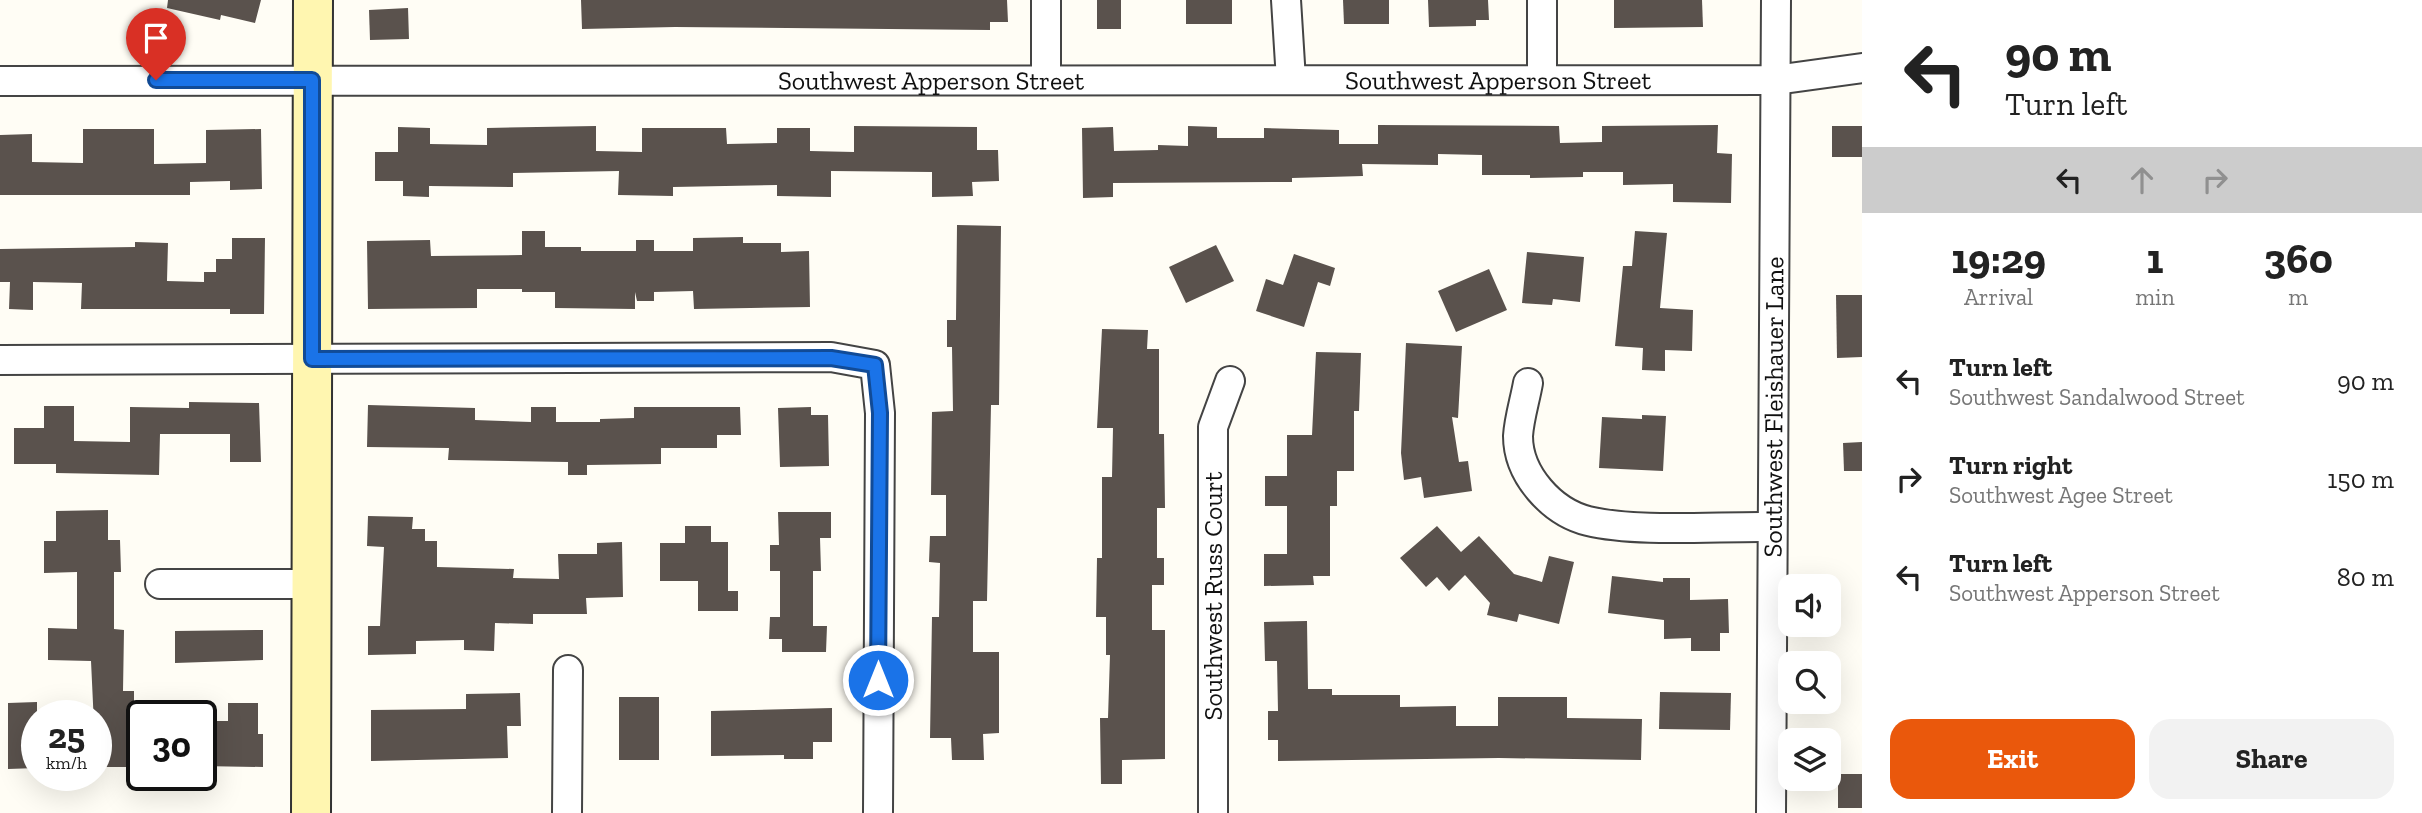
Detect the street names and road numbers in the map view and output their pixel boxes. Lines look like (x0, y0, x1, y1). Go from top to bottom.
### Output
street label: Southwest Apperson Street (778, 64, 1084, 97)
street label: Southwest Apperson Street (1345, 64, 1651, 96)
street label: Southwest Fleishauer Lane (1757, 256, 1790, 558)
street label: Southwest Russ Court (1197, 471, 1229, 720)

